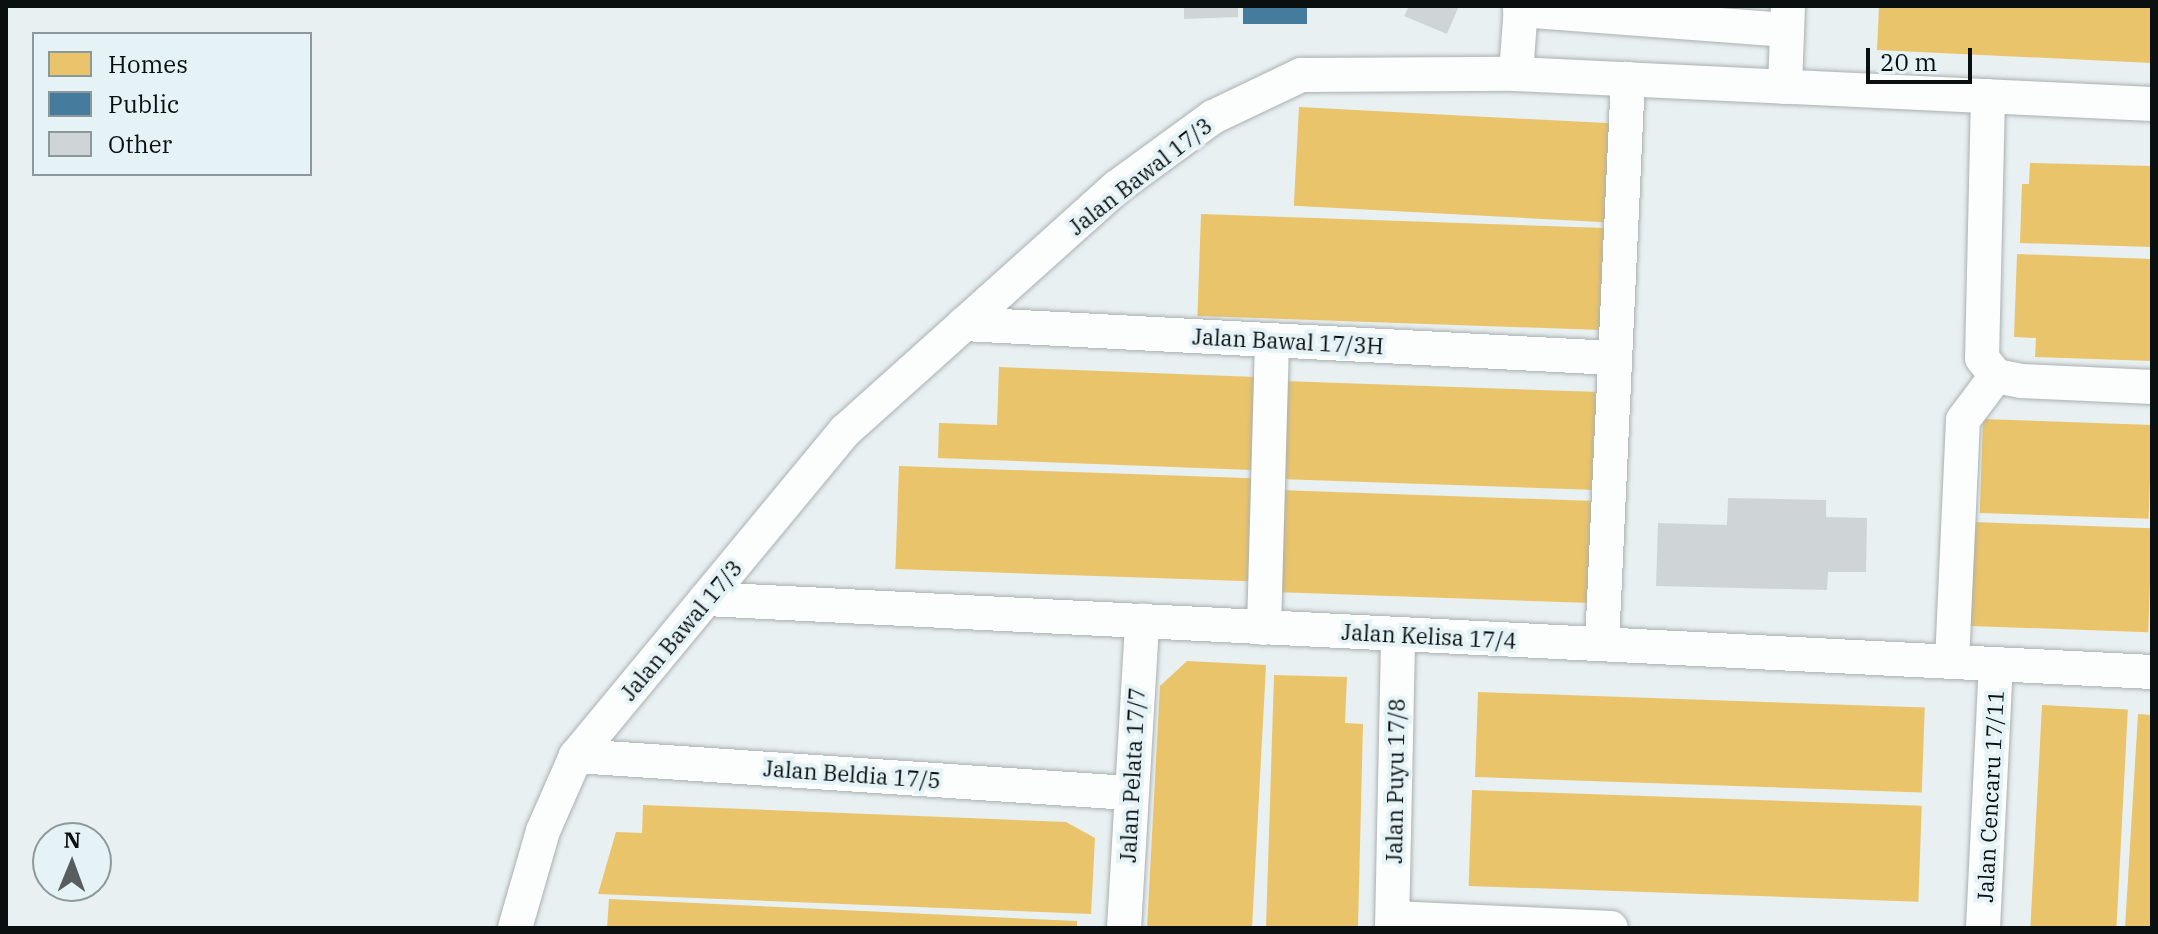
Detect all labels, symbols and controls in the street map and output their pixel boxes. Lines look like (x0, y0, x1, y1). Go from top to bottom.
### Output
legend (32, 32, 312, 176)
scale bar (1870, 32, 1976, 82)
text: 20 m (1880, 46, 1937, 78)
text: Homes (108, 48, 188, 80)
text: Public (108, 88, 179, 120)
street label: Jalan Bawal 17/3 (1063, 112, 1217, 240)
text: Other (108, 128, 172, 160)
street label: Jalan Bawal 17/3H (1191, 323, 1385, 359)
street label: Jalan Bawal 17/3 (615, 555, 747, 705)
street label: Jalan Kelisa 17/4 (1341, 618, 1517, 654)
street label: Jalan Pelata 17/7 (1114, 687, 1150, 863)
street label: Jalan Cencaru 17/11 (1971, 689, 2009, 903)
street label: Jalan Puyu 17/8 (1380, 698, 1410, 864)
street label: Jalan Beldia 17/5 (762, 755, 942, 793)
north arrow (32, 822, 112, 902)
text: N (63, 825, 81, 854)

